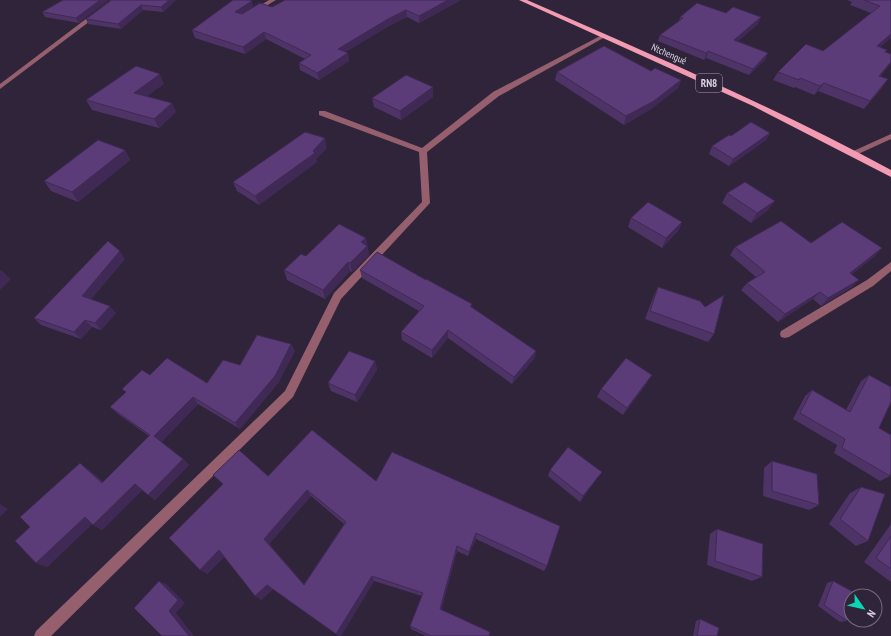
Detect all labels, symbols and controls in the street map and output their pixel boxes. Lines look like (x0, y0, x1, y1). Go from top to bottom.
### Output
street label: Ntchengué (649, 40, 689, 68)
road number: RN8 (696, 74, 722, 92)
north arrow (843, 588, 883, 628)
text: N (864, 607, 879, 620)

